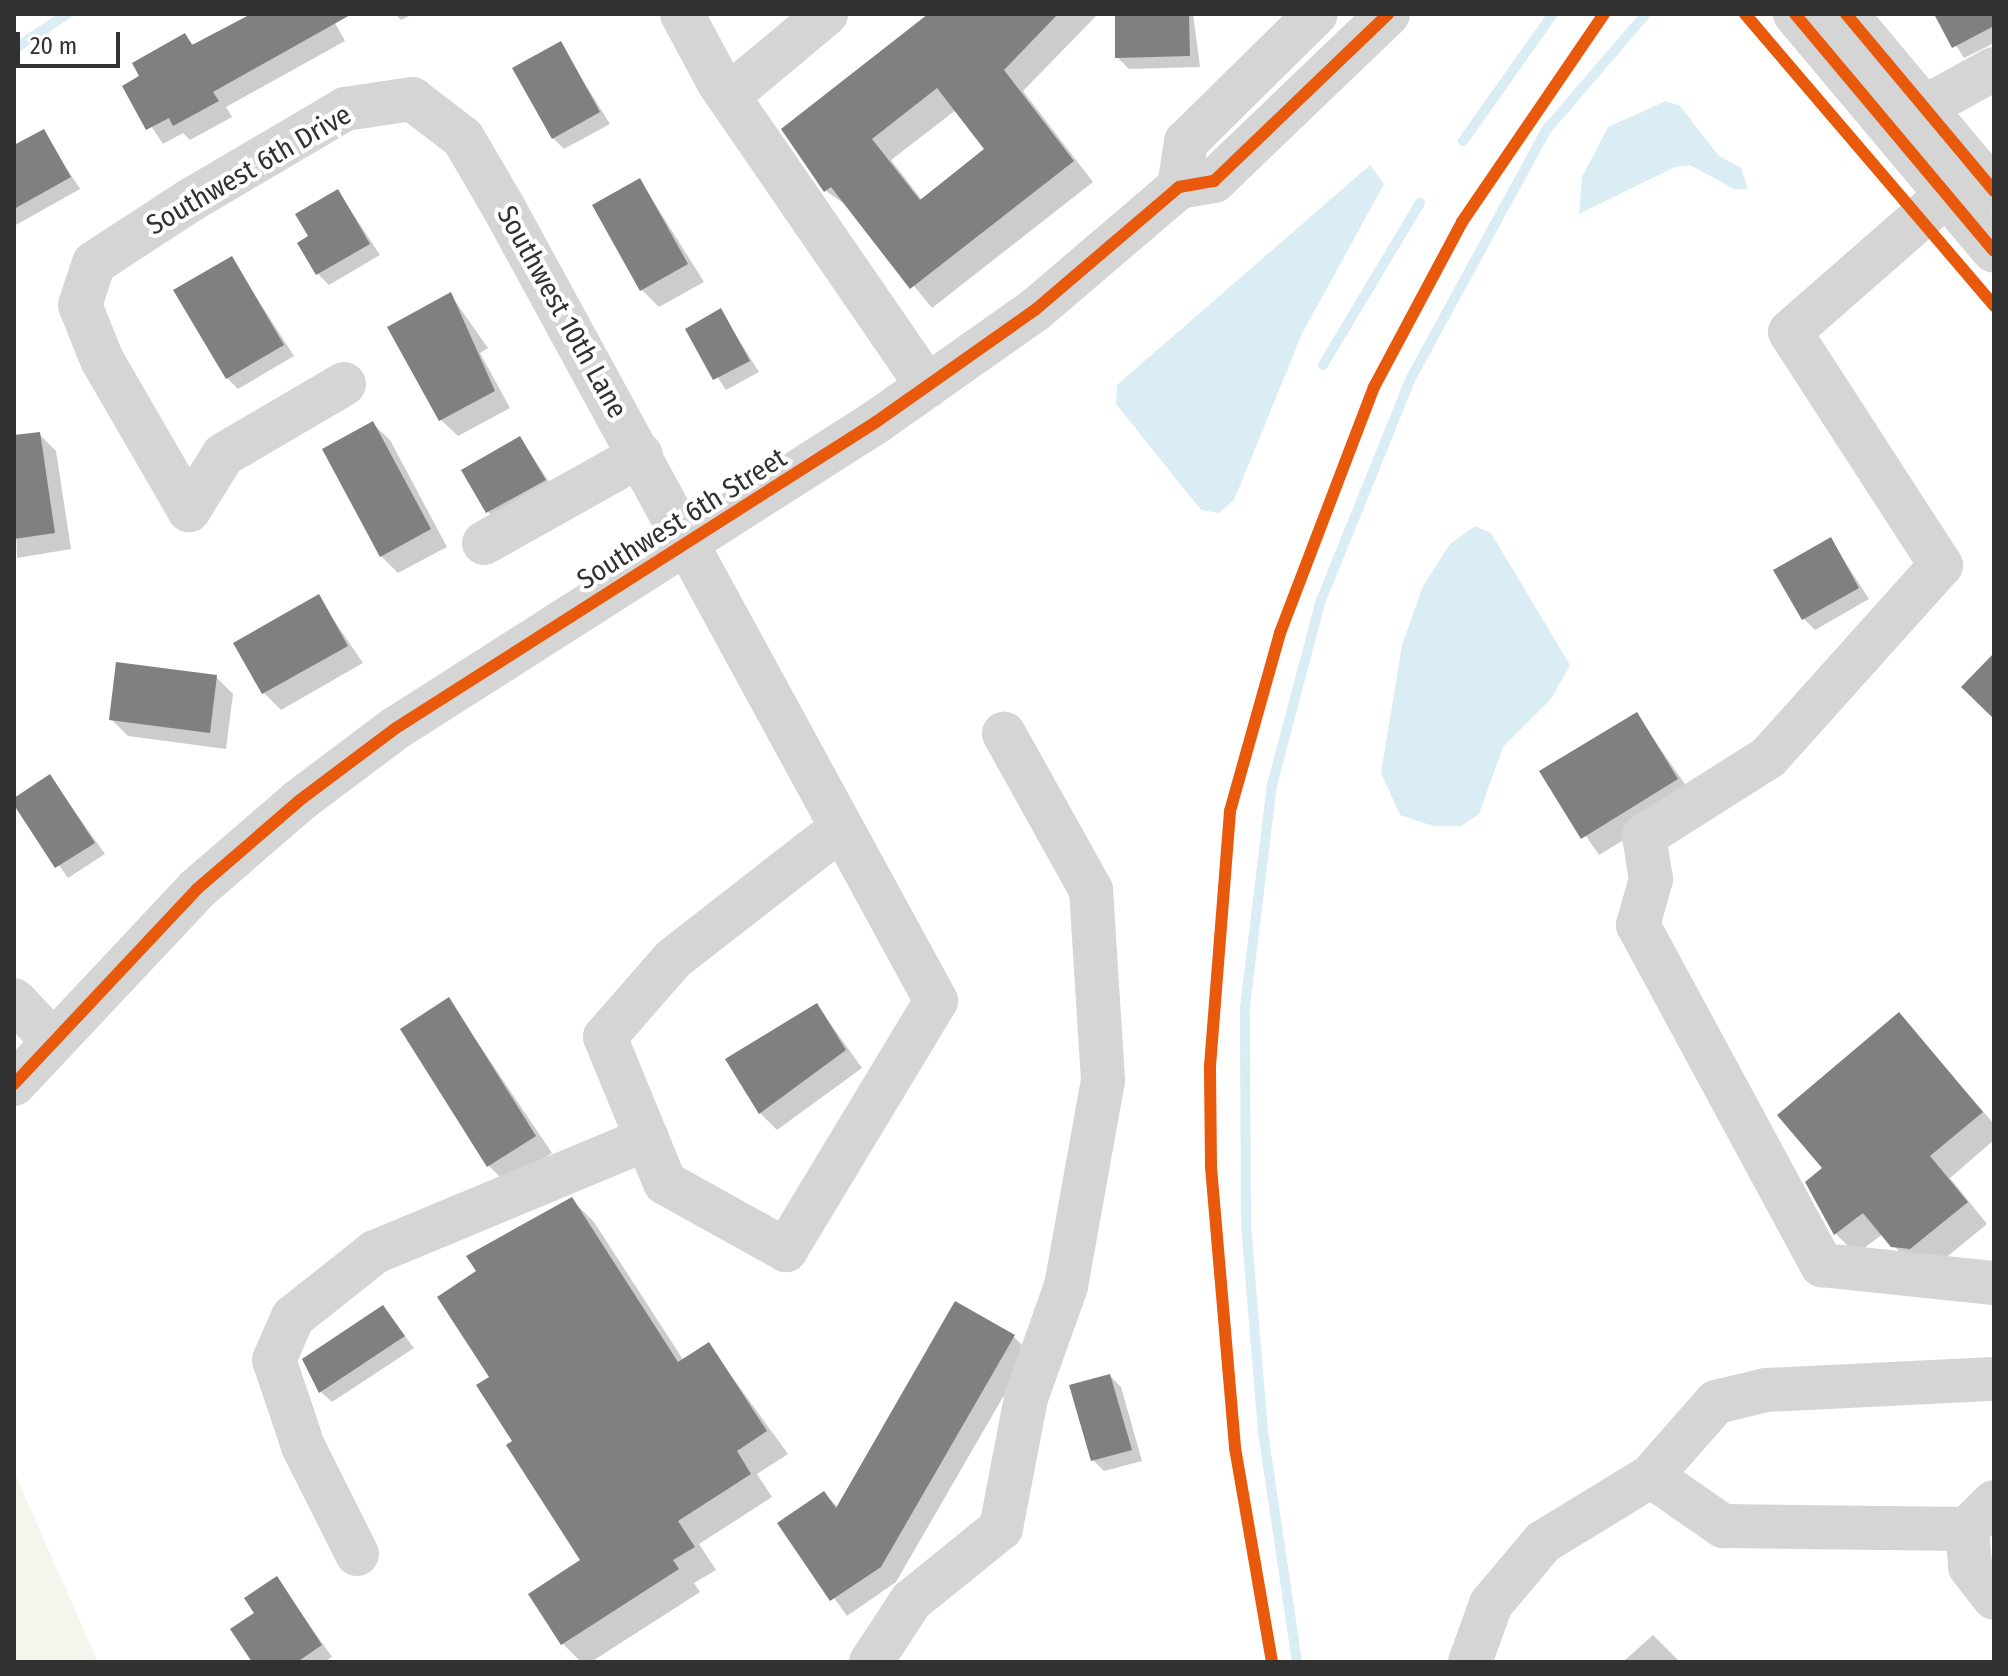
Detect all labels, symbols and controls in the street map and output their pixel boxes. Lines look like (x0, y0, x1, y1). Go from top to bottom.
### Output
scale bar (20, 16, 124, 66)
text: 20 m (30, 32, 77, 60)
street label: Southwest 6th Drive (141, 98, 357, 242)
street label: Southwest 10th Lane (490, 200, 634, 424)
street label: Southwest 6th Street (571, 441, 793, 597)

